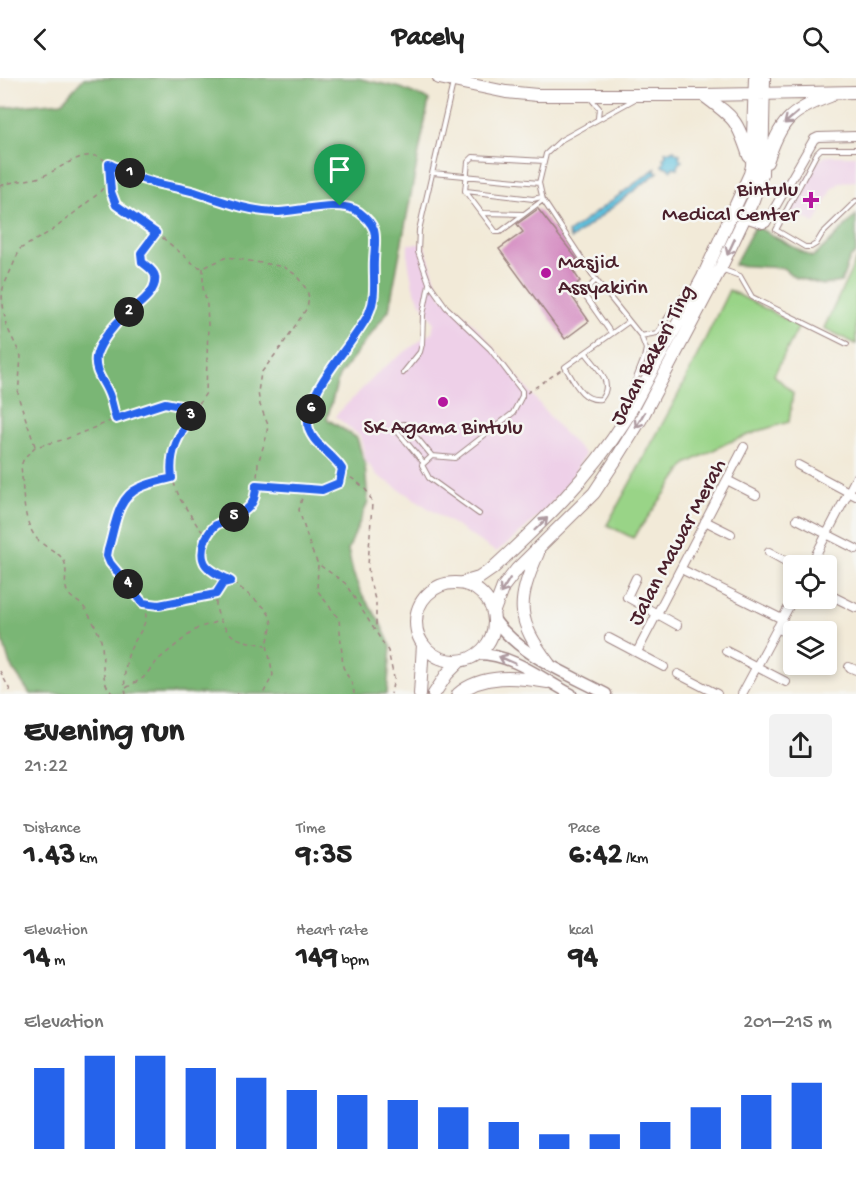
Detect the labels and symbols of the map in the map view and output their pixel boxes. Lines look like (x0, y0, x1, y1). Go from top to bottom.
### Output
one-way arrow (784, 111, 799, 125)
pin (314, 144, 365, 206)
pin: 1 (115, 158, 145, 188)
place label: Bintulu Medical Center (662, 178, 800, 229)
marker: Bintulu Medical Center (802, 191, 820, 209)
one-way arrow (724, 238, 736, 256)
place label: Masjid Assyakirin (558, 251, 648, 302)
marker: Masjid Assyakirin (539, 266, 553, 280)
street label: Jalan Bakeri Ting (606, 281, 701, 430)
pin: 2 (114, 297, 144, 327)
pin: 6 (296, 394, 326, 424)
marker: SK Agama Bintulu (436, 395, 450, 409)
pin: 3 (176, 401, 206, 431)
one-way arrow (634, 411, 646, 428)
place label: SK Agama Bintulu (363, 416, 523, 442)
street label: Jalan Mawar Merah (624, 455, 733, 631)
pin: 5 (219, 502, 249, 532)
one-way arrow (533, 516, 548, 531)
pin: 4 (113, 569, 143, 599)
one-way arrow (498, 578, 511, 595)
one-way arrow (498, 654, 517, 665)

